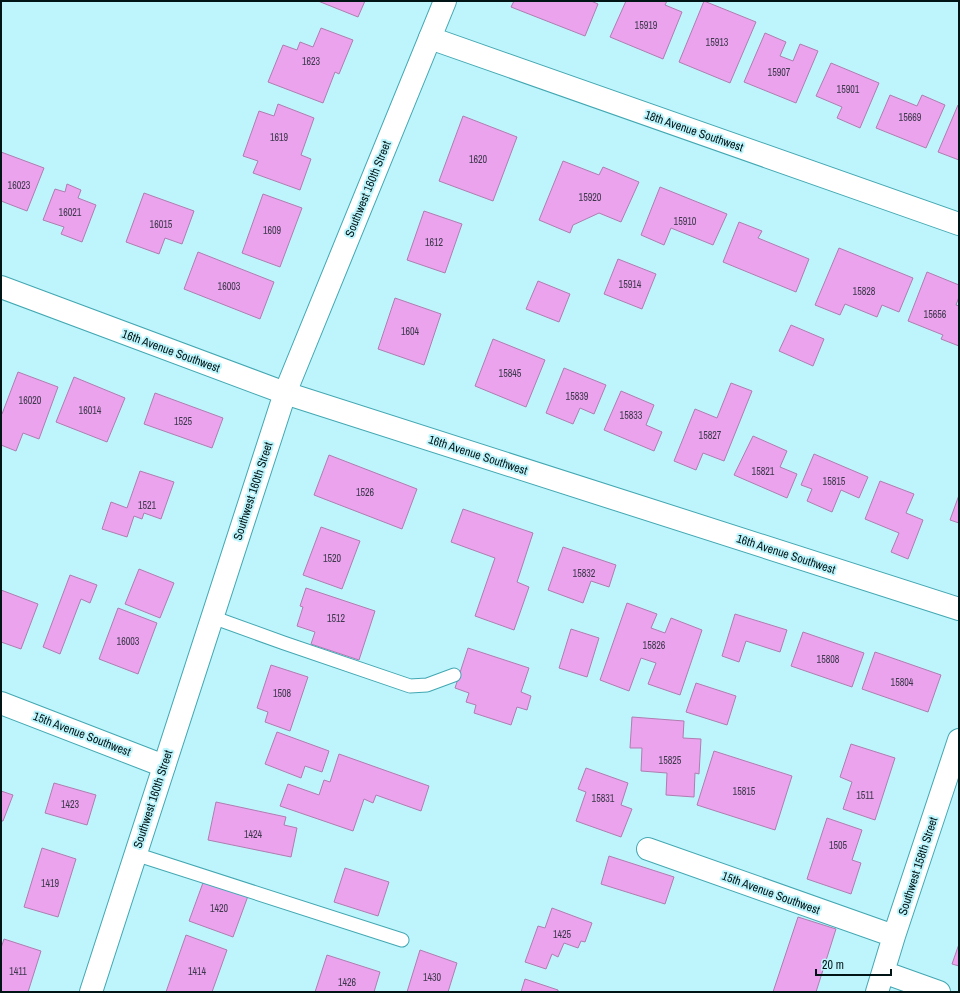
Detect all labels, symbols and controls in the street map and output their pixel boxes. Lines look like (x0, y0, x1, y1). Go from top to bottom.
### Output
house number: 15919 (635, 19, 658, 32)
house number: 15913 (706, 36, 729, 49)
house number: 1623 (302, 55, 321, 68)
house number: 15907 (768, 66, 791, 79)
house number: 15901 (837, 83, 860, 96)
street label: 18th Avenue Southwest (643, 107, 746, 155)
house number: 15669 (899, 111, 922, 124)
house number: 1619 (270, 131, 289, 144)
street label: Southwest 160th Street (341, 138, 395, 239)
house number: 1620 (469, 153, 488, 166)
house number: 16023 (8, 179, 31, 192)
house number: 15920 (579, 191, 602, 204)
house number: 16021 (59, 206, 82, 219)
house number: 15910 (674, 215, 697, 228)
house number: 16015 (150, 218, 173, 231)
house number: 1609 (263, 224, 282, 237)
house number: 1612 (425, 236, 444, 249)
house number: 15914 (619, 278, 642, 291)
house number: 16003 (218, 280, 241, 293)
house number: 15828 (853, 285, 876, 298)
house number: 15656 (924, 308, 947, 321)
house number: 1604 (401, 325, 420, 338)
street label: 16th Avenue Southwest (120, 326, 222, 376)
house number: 15845 (499, 367, 522, 380)
house number: 15839 (566, 390, 589, 403)
house number: 16020 (19, 394, 42, 407)
house number: 16014 (79, 404, 102, 417)
house number: 15833 (620, 409, 643, 422)
house number: 1525 (174, 415, 193, 428)
house number: 15827 (699, 429, 722, 442)
street label: 16th Avenue Southwest (426, 431, 530, 479)
street label: Southwest 160th Street (230, 440, 276, 542)
house number: 15821 (752, 465, 775, 478)
house number: 15815 (823, 475, 846, 488)
house number: 1526 (356, 486, 375, 499)
house number: 1521 (138, 499, 157, 512)
street label: 16th Avenue Southwest (734, 530, 838, 578)
house number: 1520 (323, 552, 342, 565)
house number: 15832 (573, 567, 596, 580)
house number: 1512 (327, 612, 346, 625)
house number: 16003 (117, 635, 140, 648)
house number: 15826 (643, 639, 666, 652)
house number: 15808 (817, 653, 840, 666)
house number: 15804 (891, 676, 914, 689)
house number: 1508 (273, 687, 292, 700)
street label: 15th Avenue Southwest (31, 708, 133, 760)
street label: Southwest 160th Street (130, 748, 176, 850)
house number: 15825 (659, 754, 682, 767)
house number: 15815 (733, 785, 756, 798)
house number: 1511 (856, 789, 874, 802)
house number: 15831 (592, 792, 615, 805)
house number: 1423 (61, 798, 80, 811)
street label: Southwest 158th Street (895, 815, 941, 917)
house number: 1424 (244, 828, 263, 841)
house number: 1505 (829, 839, 848, 852)
street label: 15th Avenue Southwest (720, 868, 822, 918)
house number: 1419 (41, 877, 60, 890)
house number: 1420 (210, 902, 229, 915)
house number: 1425 (553, 928, 572, 941)
scale bar (816, 951, 891, 977)
text: 20 m (822, 957, 844, 973)
house number: 1411 (9, 965, 27, 978)
house number: 1414 (188, 965, 207, 978)
house number: 1430 (423, 971, 442, 984)
house number: 1426 (338, 976, 357, 989)

